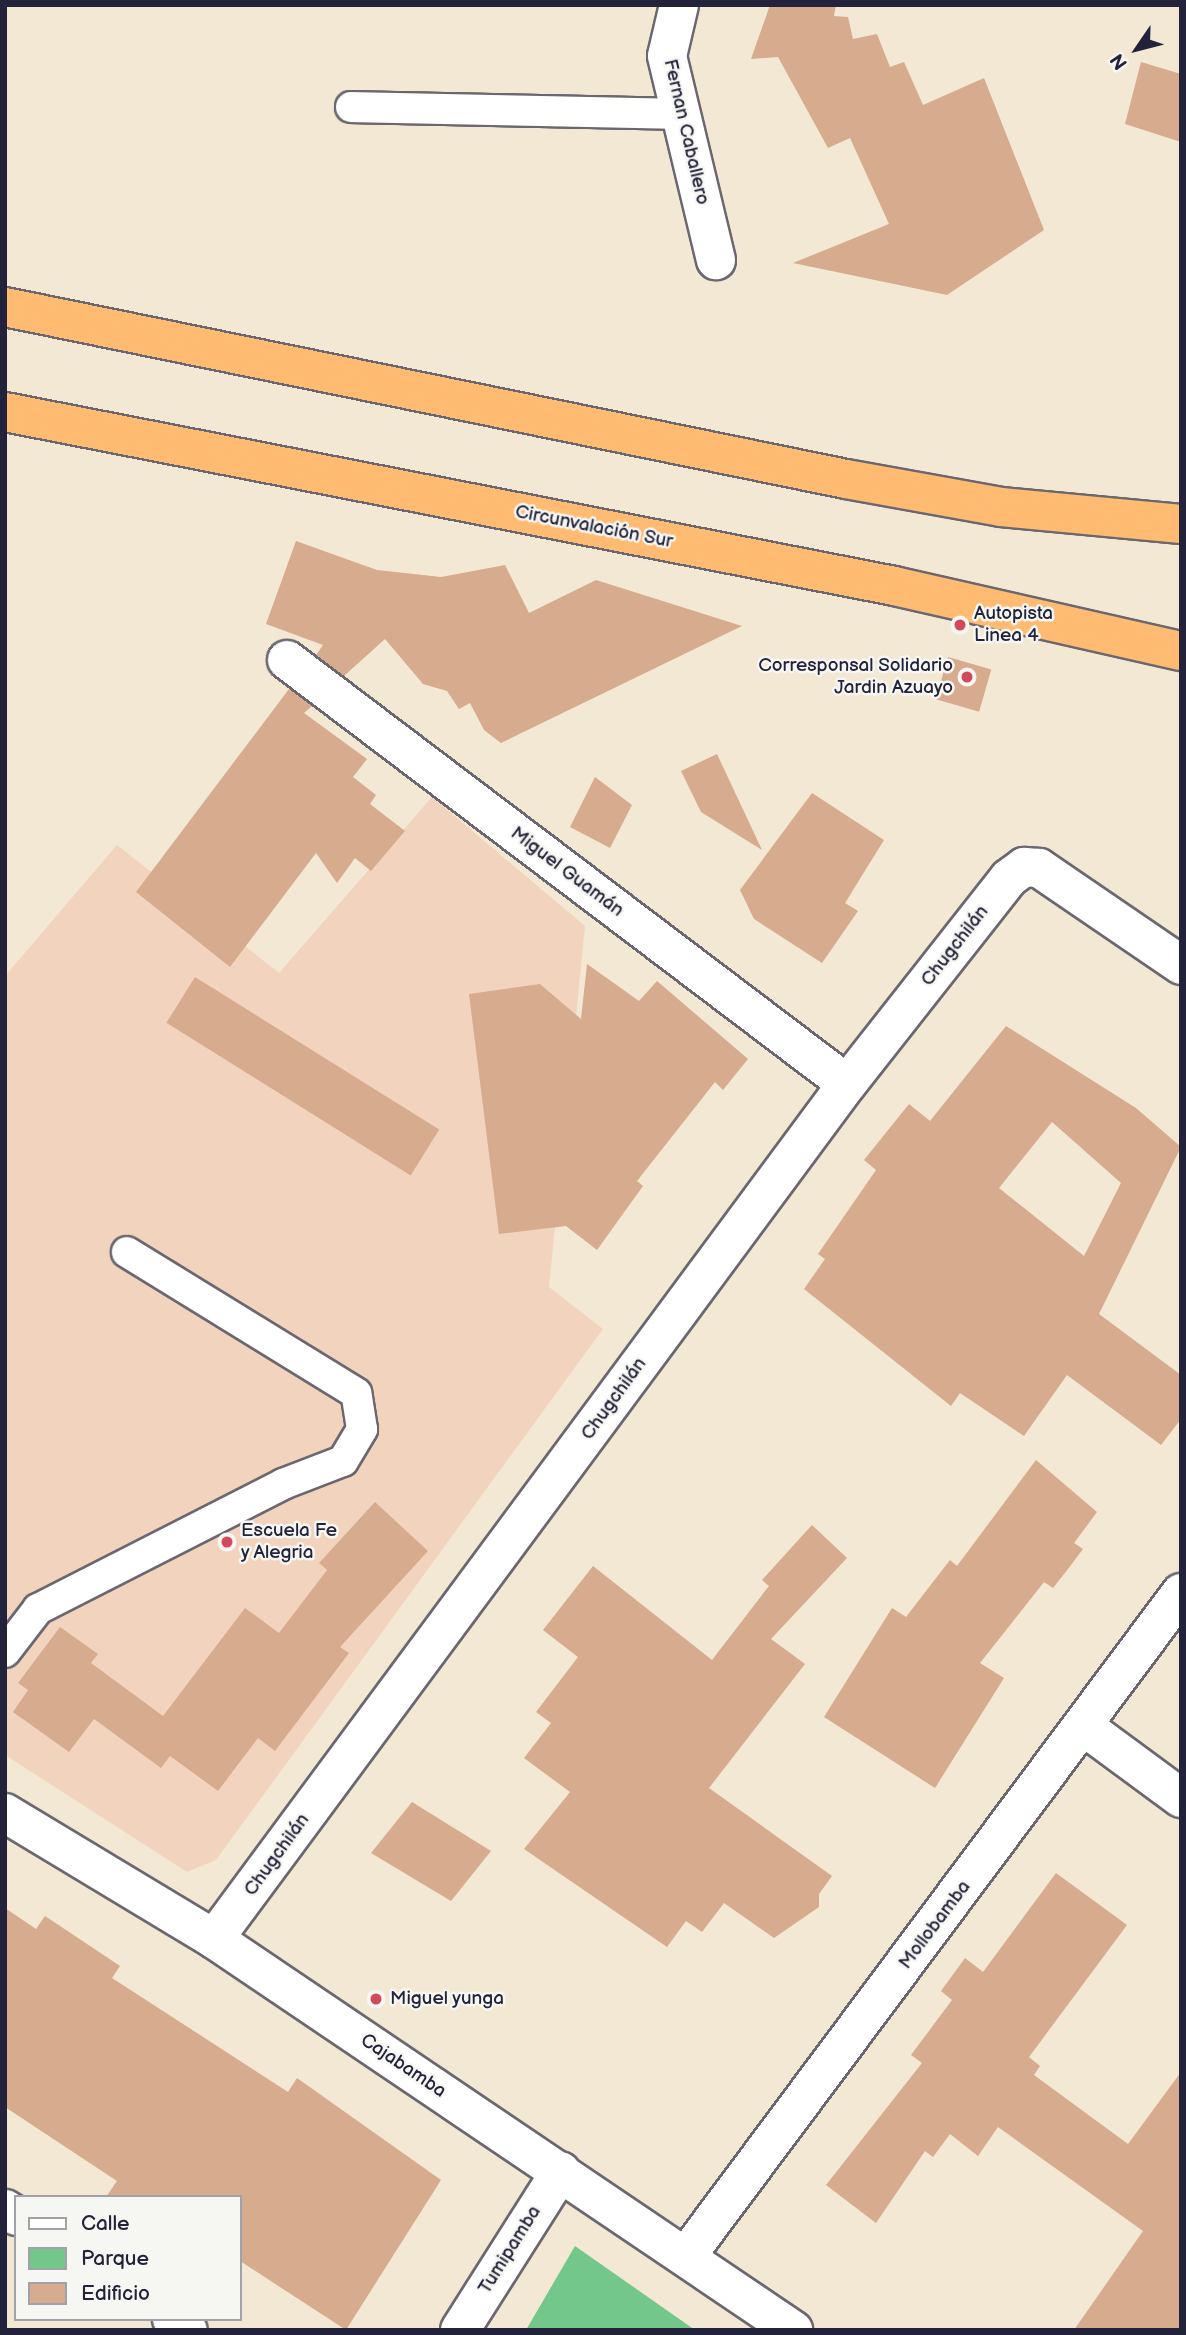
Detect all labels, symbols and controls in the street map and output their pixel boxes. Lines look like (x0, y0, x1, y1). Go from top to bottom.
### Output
north arrow (1102, 14, 1172, 84)
text: N (1106, 49, 1133, 74)
street label: Fernan Caballero (658, 57, 714, 207)
street label: Circunvalación Sur (513, 500, 675, 554)
place label: Autopista Linea 4 (974, 603, 1053, 647)
marker: Autopista Linea 4 (952, 617, 968, 633)
place label: Corresponsal Solidario Jardin Azuayo (758, 655, 953, 699)
marker: Corresponsal Solidario Jardin Azuayo (959, 669, 975, 685)
street label: Miguel Guamán (506, 822, 628, 922)
street label: Chugchilán (916, 901, 994, 991)
street label: Chugchilán (577, 1353, 651, 1445)
place label: Escuela Fe y Alegria (241, 1520, 337, 1564)
marker: Escuela Fe y Alegria (219, 1534, 235, 1550)
street label: Chugchilán (240, 1809, 314, 1901)
street label: Mollobamba (894, 1876, 976, 1974)
place label: Miguel yunga (390, 1988, 505, 2010)
marker: Miguel yunga (368, 1991, 384, 2007)
street label: Cajabamba (356, 2029, 450, 2103)
legend (14, 2195, 242, 2321)
street label: Tumipamba (474, 2202, 546, 2298)
text: Calle (81, 2211, 130, 2236)
text: Parque (81, 2246, 149, 2271)
text: Edificio (81, 2281, 150, 2306)

